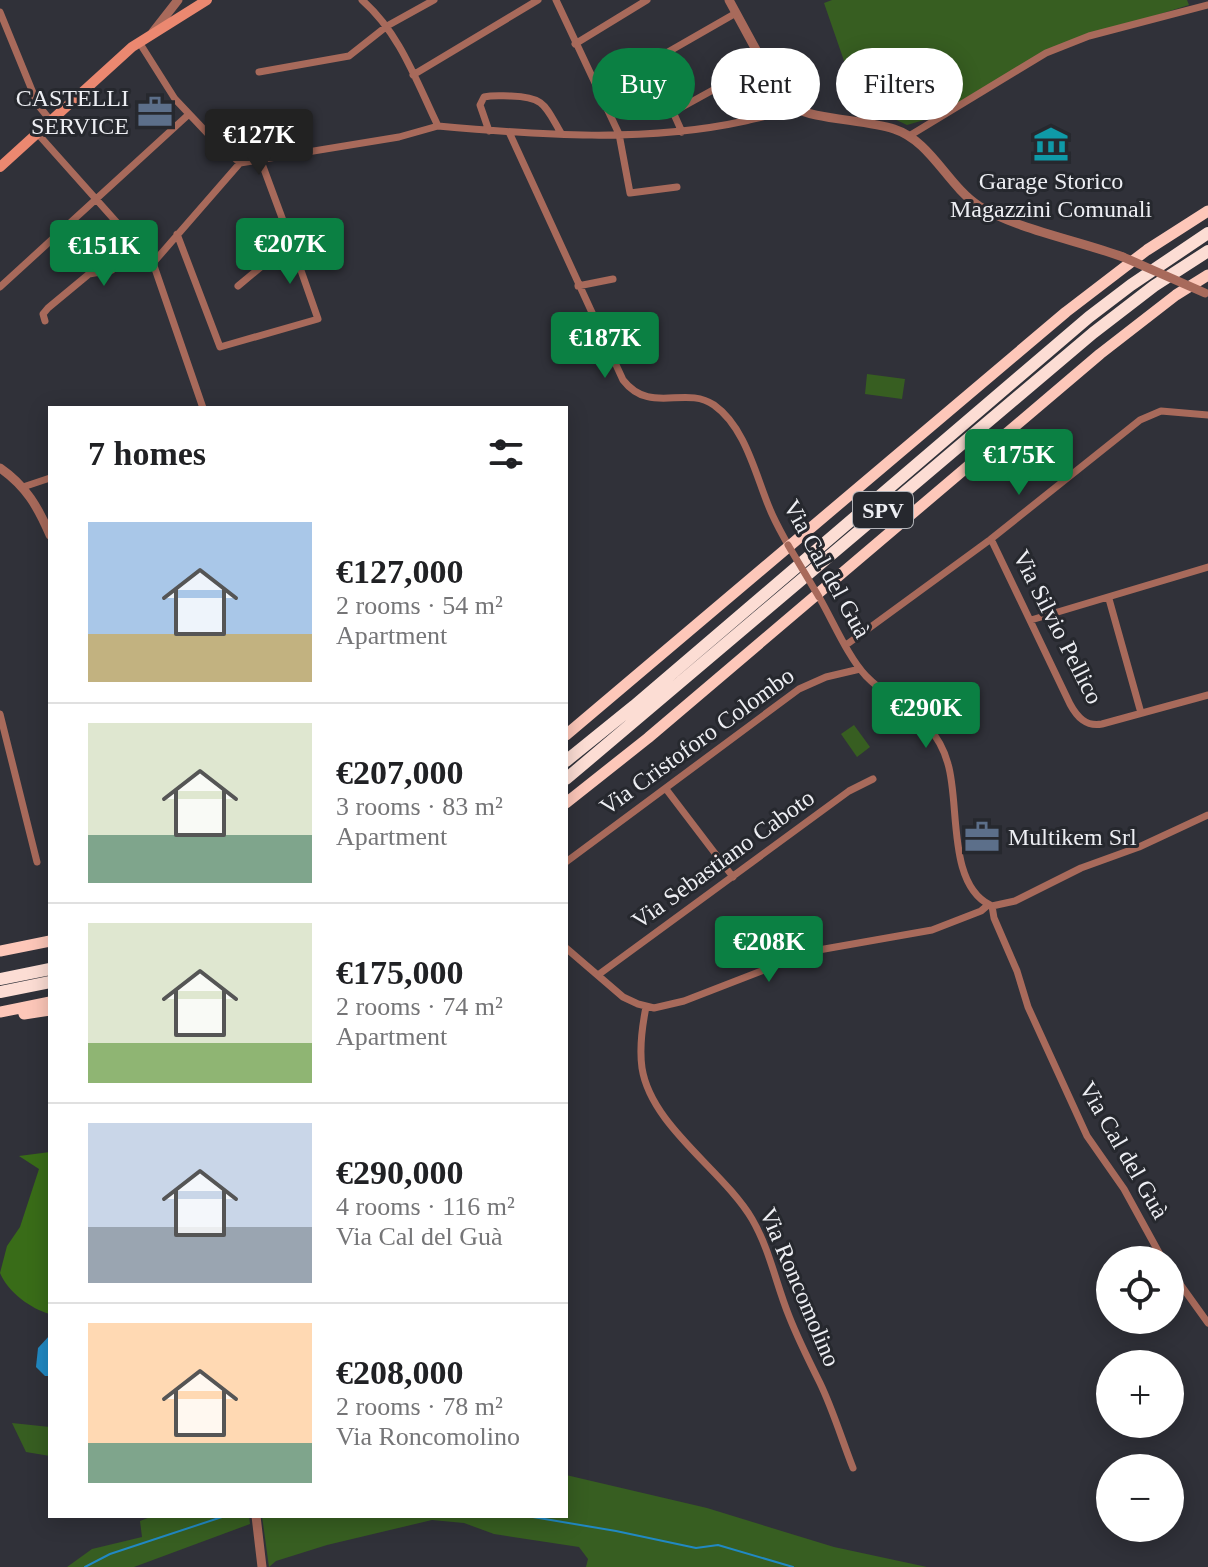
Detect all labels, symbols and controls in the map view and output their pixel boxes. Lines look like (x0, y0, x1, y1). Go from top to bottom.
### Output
chip: Buy (592, 48, 695, 120)
chip: Rent (711, 48, 820, 120)
chip: Filters (836, 48, 963, 120)
place label: CASTELLI SERVICE (16, 85, 129, 139)
office icon: CASTELLI SERVICE (136, 93, 174, 131)
pin: €127K (203, 109, 315, 177)
text: €127K (223, 120, 295, 149)
museum icon: Garage Storico Magazzini Comunali (1032, 125, 1070, 163)
place label: Garage Storico Magazzini Comunali (950, 168, 1152, 222)
pin: €207K (234, 218, 346, 286)
pin: €151K (48, 220, 160, 288)
text: €207K (254, 229, 326, 258)
text: €151K (68, 231, 140, 260)
pin: €187K (549, 312, 661, 380)
text: €187K (569, 323, 641, 352)
pin: €175K (963, 429, 1075, 497)
icon: filters (484, 432, 528, 476)
text: 7 homes (88, 435, 206, 472)
text: €175K (983, 440, 1055, 469)
road number: SPV (853, 492, 913, 528)
street label: Via Cal del Guà (778, 495, 876, 643)
street label: Via Silvio Pellico (1008, 546, 1108, 708)
text: €127,000 (336, 553, 464, 590)
icon: home (152, 554, 248, 650)
text: 2 rooms · 54 m² (336, 591, 503, 620)
text: Apartment (336, 621, 447, 650)
street label: Via Cristoforo Colombo (595, 662, 799, 820)
pin: €290K (870, 682, 982, 750)
text: €290K (890, 693, 962, 722)
text: €207,000 (336, 754, 464, 791)
icon: home (152, 755, 248, 851)
street label: Via Sebastiano Caboto (627, 784, 819, 934)
text: 3 rooms · 83 m² (336, 792, 503, 821)
office icon: Multikem Srl (963, 818, 1001, 856)
text: Apartment (336, 822, 447, 851)
place label: Multikem Srl (1008, 824, 1137, 850)
pin: €208K (713, 916, 825, 984)
text: €208K (733, 927, 805, 956)
text: €175,000 (336, 954, 464, 991)
icon: home (152, 955, 248, 1051)
text: 2 rooms · 74 m² (336, 992, 503, 1021)
text: Apartment (336, 1022, 447, 1051)
street label: Via Cal del Guà (1074, 1077, 1174, 1223)
text: €290,000 (336, 1154, 464, 1191)
icon: home (152, 1155, 248, 1251)
text: 4 rooms · 116 m² (336, 1192, 515, 1221)
street label: Via Roncomolino (755, 1204, 845, 1370)
text: Via Cal del Guà (336, 1222, 503, 1251)
map controls (1096, 1246, 1184, 1542)
button: locate (1096, 1246, 1184, 1334)
button: + (1096, 1350, 1184, 1438)
text: €208,000 (336, 1354, 464, 1391)
icon: home (152, 1355, 248, 1451)
text: 2 rooms · 78 m² (336, 1392, 503, 1421)
text: Via Roncomolino (336, 1422, 520, 1451)
button: − (1096, 1454, 1184, 1542)

